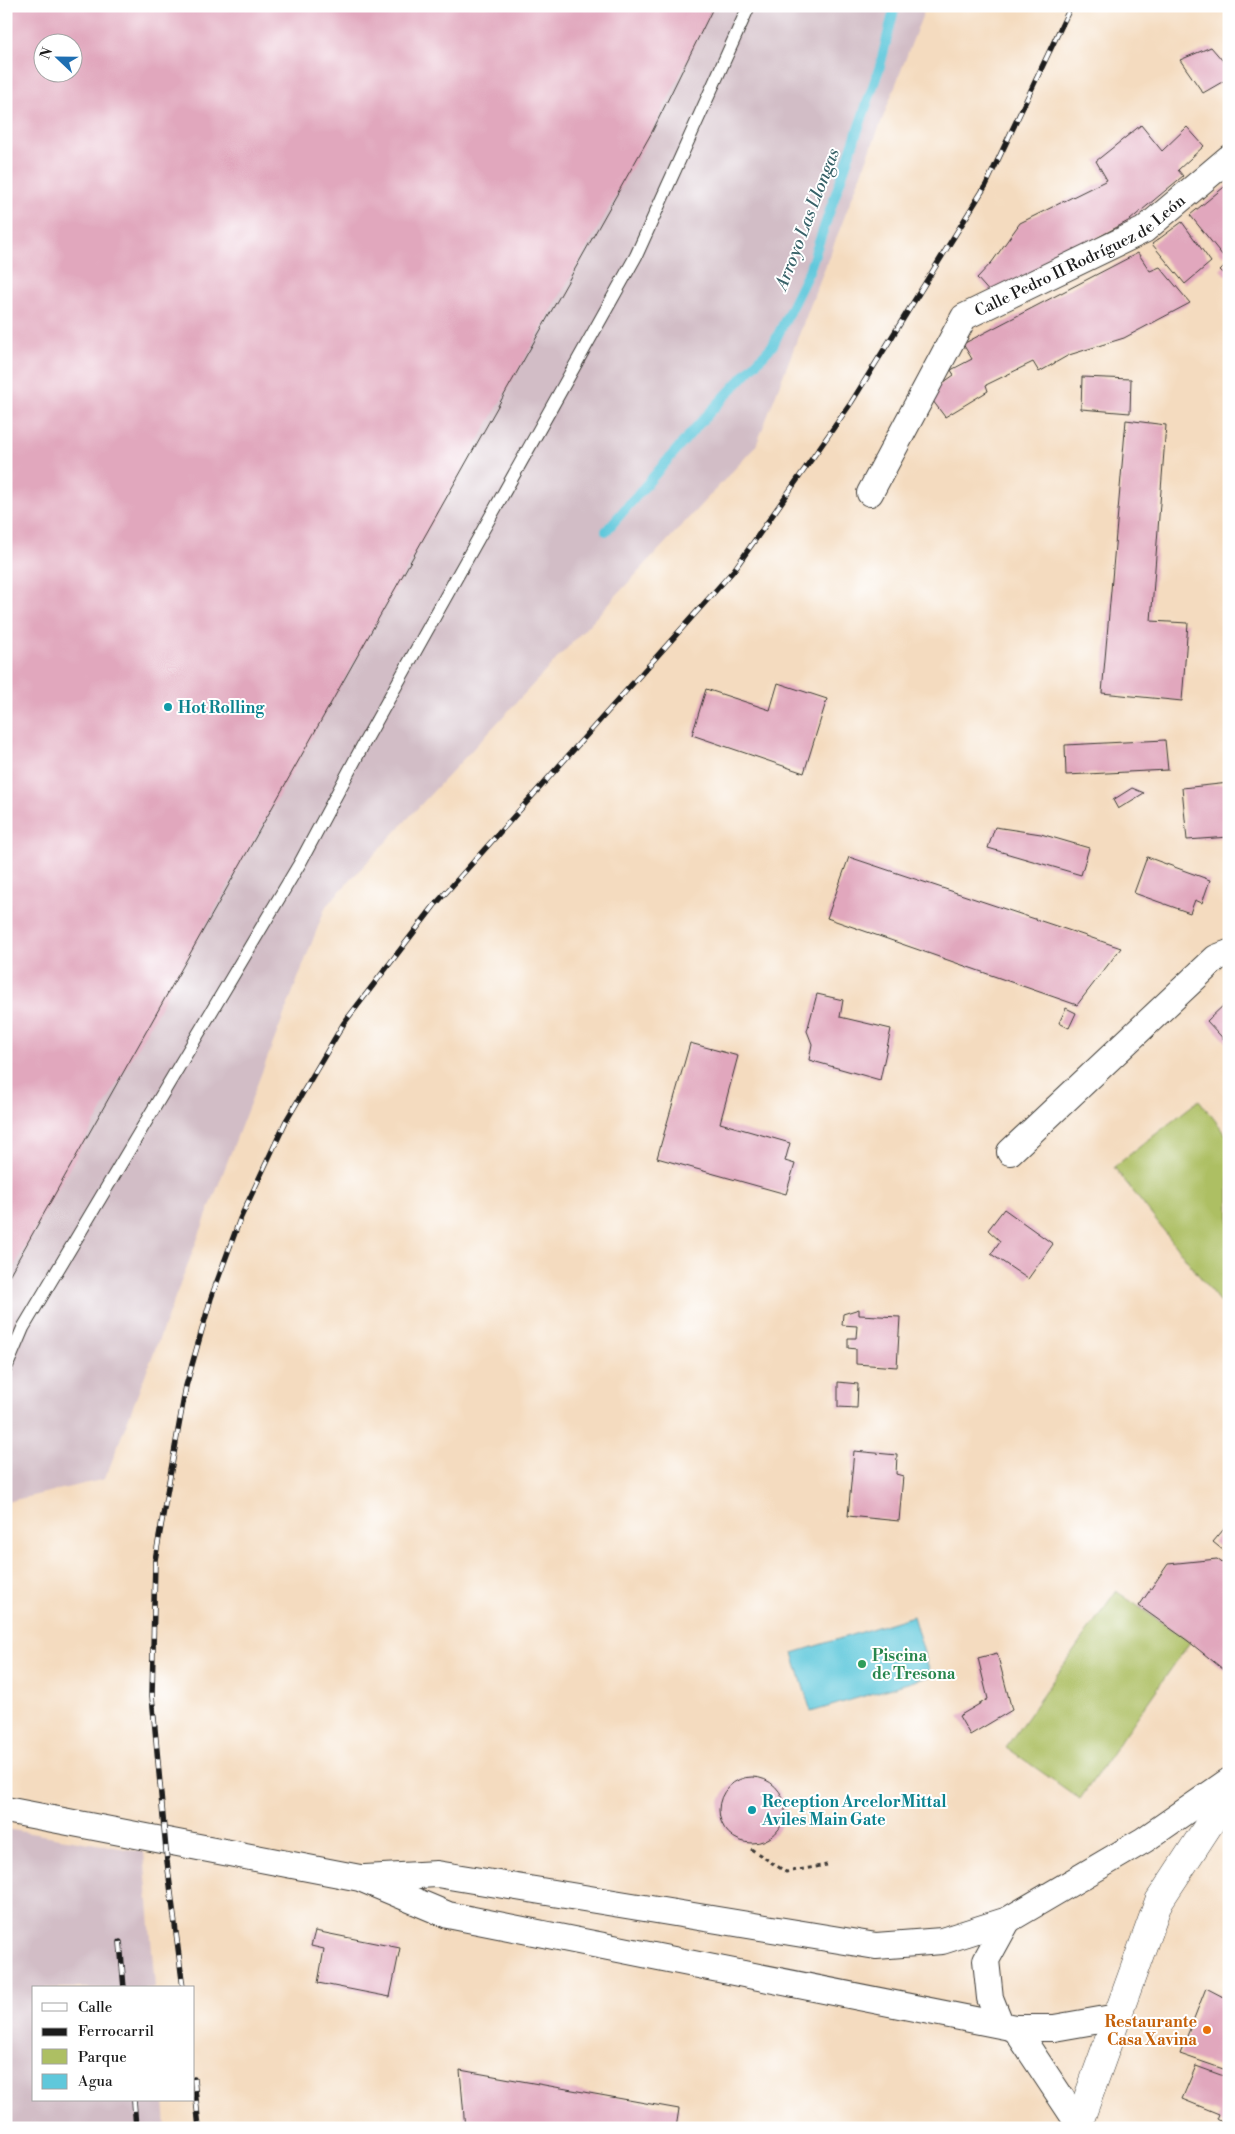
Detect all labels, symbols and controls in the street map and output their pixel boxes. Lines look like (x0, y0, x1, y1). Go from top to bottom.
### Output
north arrow (32, 32, 82, 82)
text: N (36, 45, 57, 62)
water label: Arroyo Las Llongas (769, 145, 845, 295)
street label: Calle Pedro II Rodríguez de León (972, 190, 1190, 321)
place label: Hot Rolling (178, 698, 265, 718)
marker: Hot Rolling (162, 701, 174, 713)
place label: Piscina de Tresona (872, 1646, 956, 1684)
marker: Piscina de Tresona (856, 1658, 868, 1670)
place label: Reception ArcelorMittal Aviles Main Gate (761, 1792, 947, 1830)
marker: Reception ArcelorMittal Aviles Main Gate (746, 1804, 758, 1816)
legend (32, 1986, 195, 2102)
text: Calle (78, 1998, 112, 2017)
place label: Restaurante Casa Xavina (1104, 2012, 1197, 2050)
text: Ferrocarril (78, 2022, 155, 2041)
marker: Restaurante Casa Xavina (1201, 2024, 1213, 2036)
text: Parque (78, 2048, 127, 2067)
text: Agua (77, 2072, 113, 2091)

